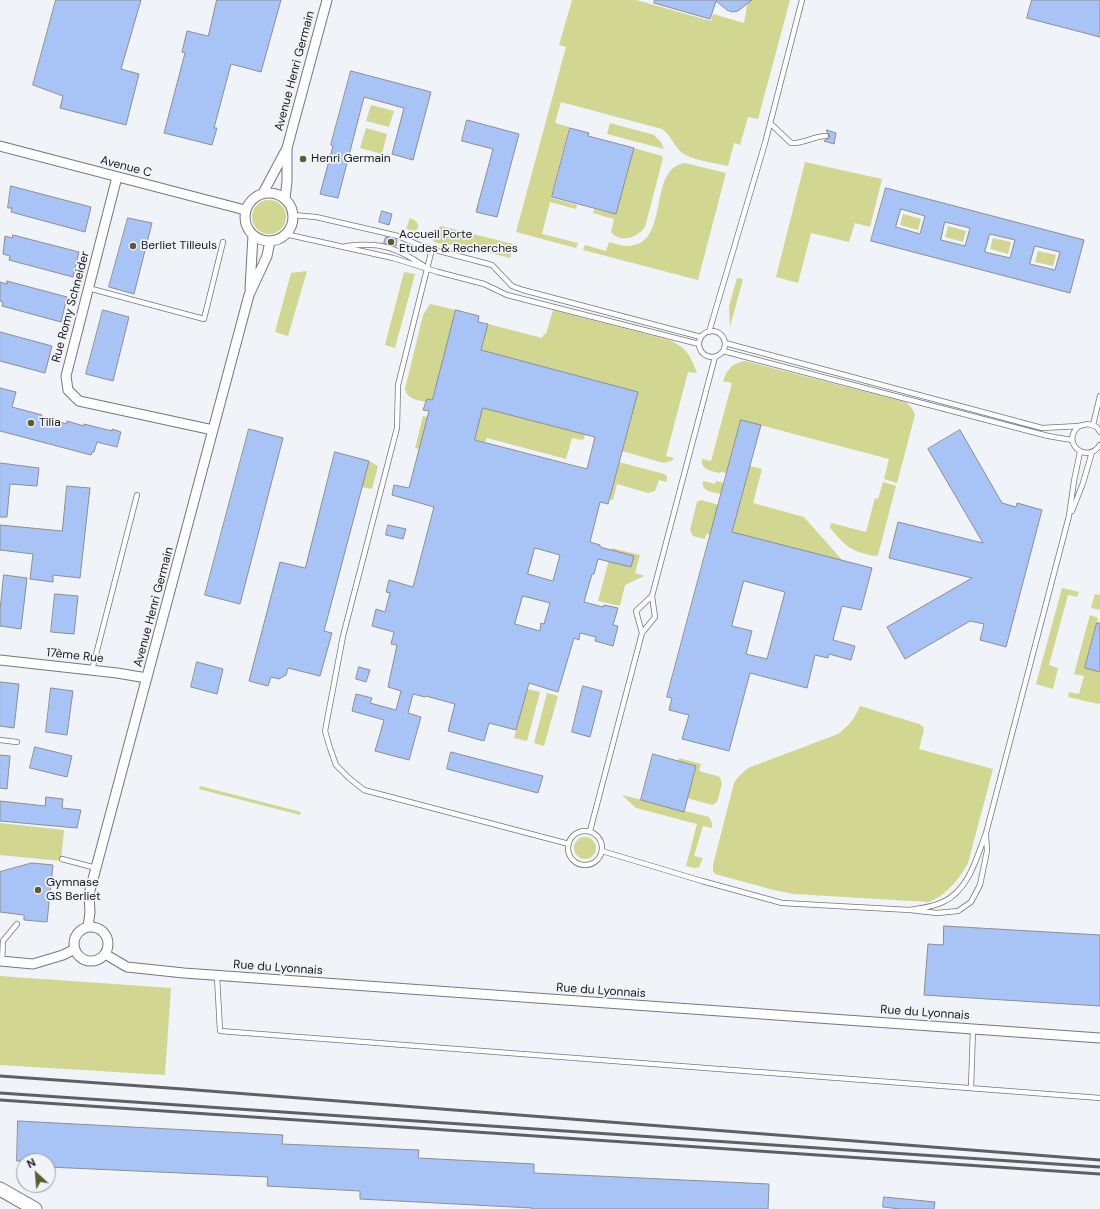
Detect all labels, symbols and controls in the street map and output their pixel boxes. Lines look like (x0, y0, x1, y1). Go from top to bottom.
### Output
street label: Avenue Henri Germain (272, 9, 318, 133)
place label: Henri Germain (311, 152, 391, 166)
street label: Avenue C (99, 153, 153, 181)
marker: Henri Germain (298, 154, 308, 164)
place label: Accueil Porte Etudes & Recherches (399, 228, 518, 256)
marker: Accueil Porte Etudes & Recherches (386, 237, 396, 247)
place label: Berliet Tilleuls (141, 239, 217, 253)
marker: Berliet Tilleuls (128, 241, 138, 251)
street label: Rue Romy Schneider (49, 250, 93, 364)
place label: Tilia (39, 416, 61, 430)
marker: Tilia (26, 418, 36, 428)
street label: Avenue Henri Germain (131, 545, 177, 669)
street label: 17ème Rue (46, 646, 104, 666)
place label: Gymnase GS Berliet (46, 876, 101, 904)
marker: Gymnase GS Berliet (33, 885, 43, 895)
street label: Rue du Lyonnais (233, 958, 323, 978)
street label: Rue du Lyonnais (556, 981, 646, 1001)
street label: Rue du Lyonnais (880, 1003, 970, 1023)
north arrow (16, 1153, 56, 1193)
text: N (25, 1155, 38, 1171)

